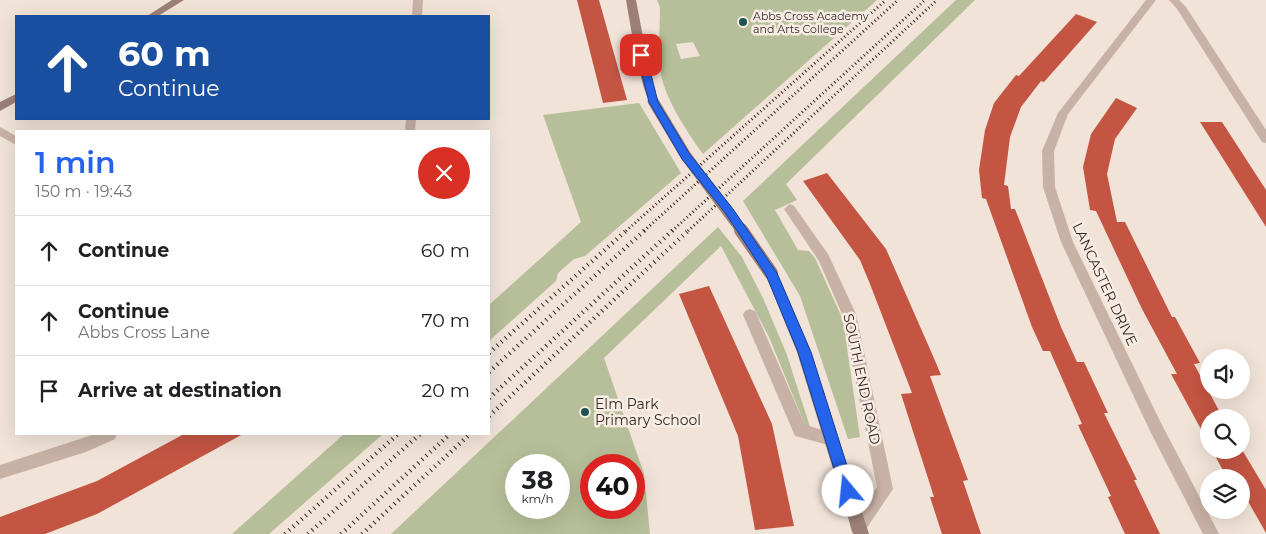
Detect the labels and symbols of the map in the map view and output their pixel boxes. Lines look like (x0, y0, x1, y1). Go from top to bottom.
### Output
place label: Abbs Cross Academy and Arts College (753, 9, 869, 36)
marker: Abbs Cross Academy and Arts College (737, 16, 749, 28)
pin (620, 34, 662, 76)
street label: LANCASTER DRIVE (1069, 220, 1141, 348)
street label: SOUTH END ROAD (839, 312, 885, 446)
place label: Elm Park Primary School (595, 395, 701, 429)
marker: Elm Park Primary School (579, 406, 591, 418)
speed limit sign: 40 (580, 454, 645, 519)
position arrow (821, 464, 873, 516)

